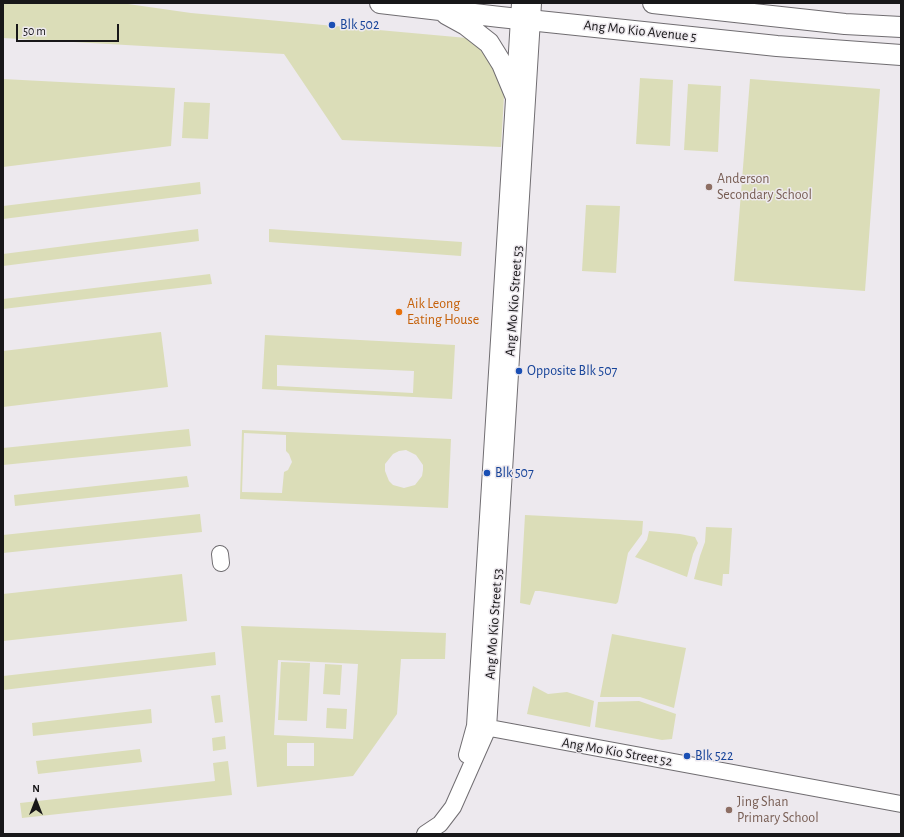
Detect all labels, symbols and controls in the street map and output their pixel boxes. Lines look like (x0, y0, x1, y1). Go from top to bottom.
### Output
scale bar (18, 16, 121, 42)
place label: Blk 502 (340, 17, 379, 33)
street label: Ang Mo Kio Avenue 5 (583, 17, 697, 45)
marker: Blk 502 (327, 20, 337, 30)
text: 50 m (23, 25, 46, 37)
place label: Anderson Secondary School (717, 171, 812, 204)
marker: Anderson Secondary School (704, 182, 714, 192)
street label: Ang Mo Kio Street 53 (502, 245, 526, 357)
place label: Aik Leong Eating House (407, 296, 479, 328)
marker: Aik Leong Eating House (394, 307, 404, 317)
place label: Opposite Blk 507 (527, 363, 617, 379)
marker: Opposite Blk 507 (514, 366, 524, 376)
place label: Blk 507 (495, 465, 534, 481)
marker: Blk 507 (482, 468, 492, 478)
street label: Ang Mo Kio Street 53 (482, 568, 506, 680)
street label: Ang Mo Kio Street 52 (560, 734, 674, 770)
place label: Blk 522 (695, 748, 733, 764)
marker: Blk 522 (682, 751, 692, 761)
north arrow (16, 781, 56, 821)
text: N (32, 783, 40, 794)
place label: Jing Shan Primary School (737, 794, 819, 826)
marker: Jing Shan Primary School (724, 805, 734, 815)

